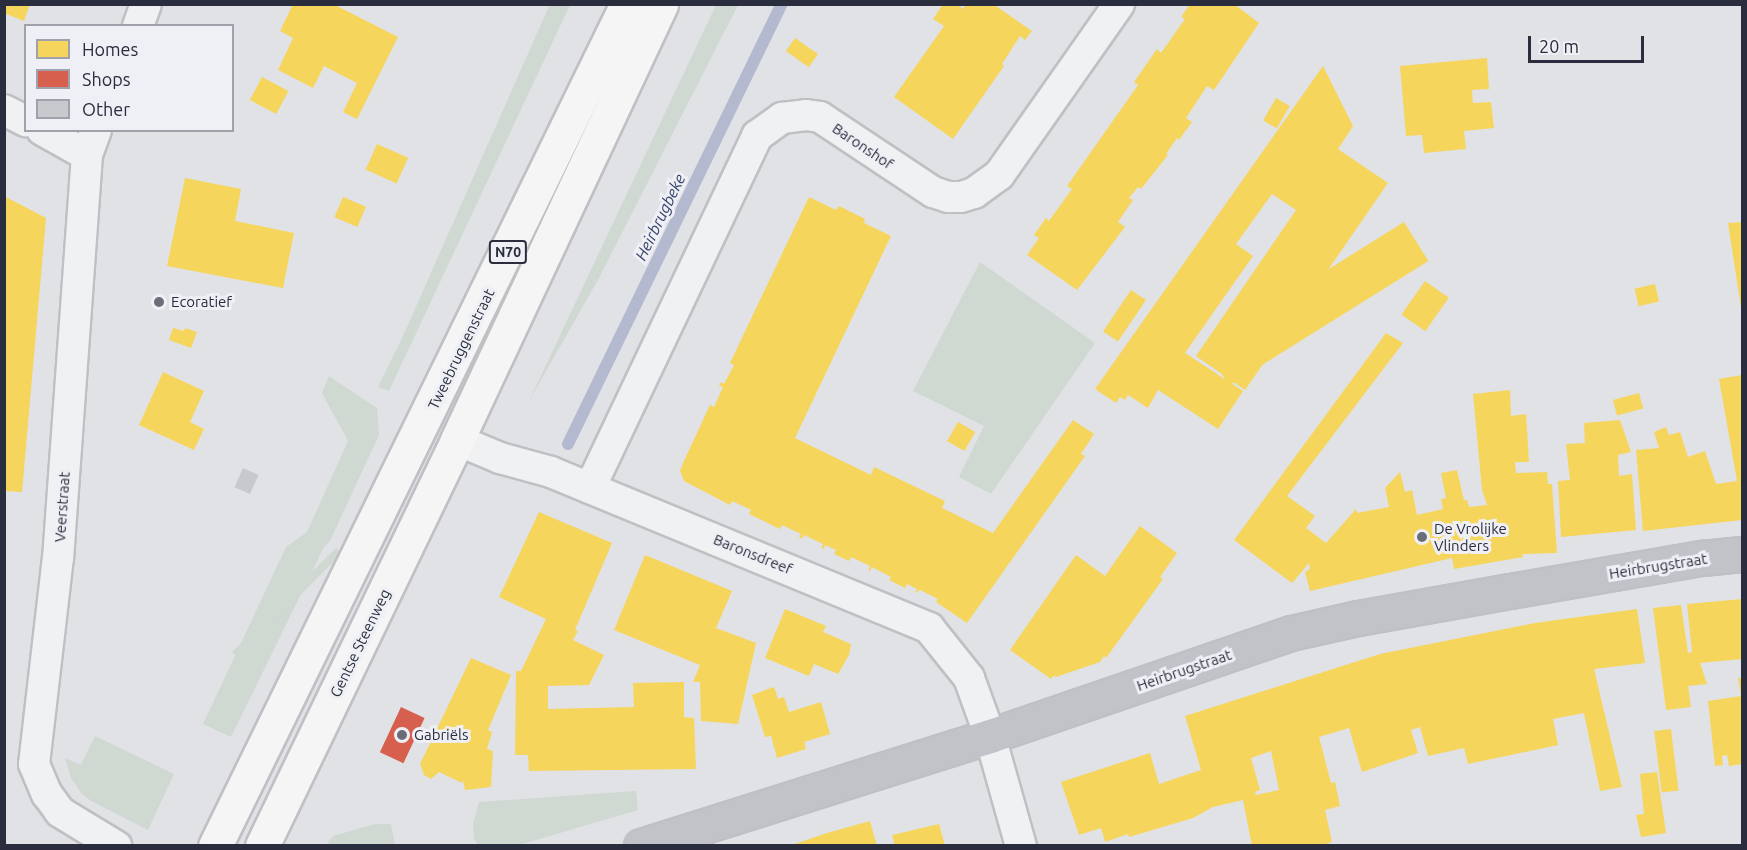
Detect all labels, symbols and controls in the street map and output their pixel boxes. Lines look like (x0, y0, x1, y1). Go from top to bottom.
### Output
legend (24, 24, 234, 132)
scale bar (1531, 24, 1646, 62)
text: 20 m (1539, 36, 1579, 56)
text: Homes (82, 39, 138, 59)
text: Shops (82, 69, 131, 89)
text: Other (82, 99, 130, 119)
street label: Baronshof (829, 119, 897, 173)
water label: Heirbrugbeke (631, 171, 689, 263)
road number: N70 (488, 241, 528, 263)
street label: Tweebruggenstraat (424, 286, 498, 412)
place label: Ecoratief (171, 293, 232, 311)
marker: Ecoratief (152, 295, 166, 309)
street label: Veerstraat (51, 471, 73, 543)
place label: De Vrolijke Vlinders (1434, 519, 1507, 554)
street label: Baronsdreef (711, 530, 795, 578)
marker: De Vrolijke Vlinders (1415, 530, 1429, 544)
street label: Heirbrugstraat (1608, 549, 1708, 583)
street label: Gentse Steenweg (326, 586, 394, 700)
street label: Heirbrugstraat (1134, 645, 1234, 695)
place label: Gabriëls (414, 726, 468, 744)
marker: Gabriëls (395, 728, 409, 742)

